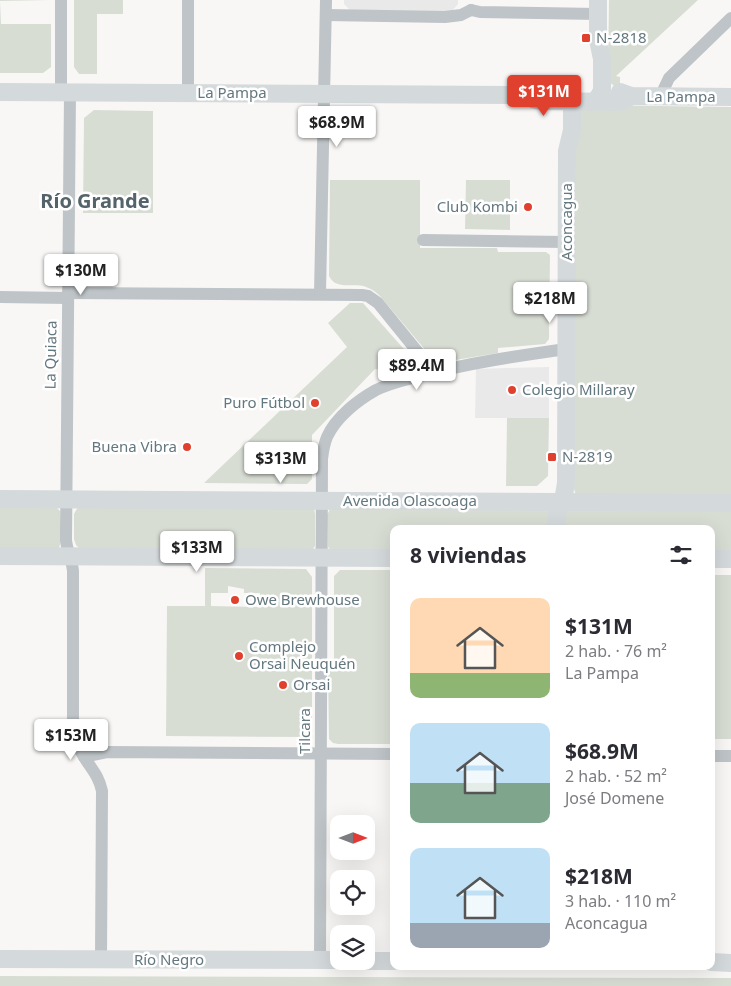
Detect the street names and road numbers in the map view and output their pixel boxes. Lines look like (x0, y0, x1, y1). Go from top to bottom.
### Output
street label: La Pampa (197, 82, 267, 102)
street label: La Pampa (646, 86, 716, 106)
street label: Aconcagua (556, 183, 576, 261)
street label: La Quiaca (39, 320, 61, 390)
street label: Avenida Olascoaga (343, 490, 477, 510)
street label: Tilcara (294, 708, 314, 754)
street label: Río Negro (134, 949, 204, 969)

